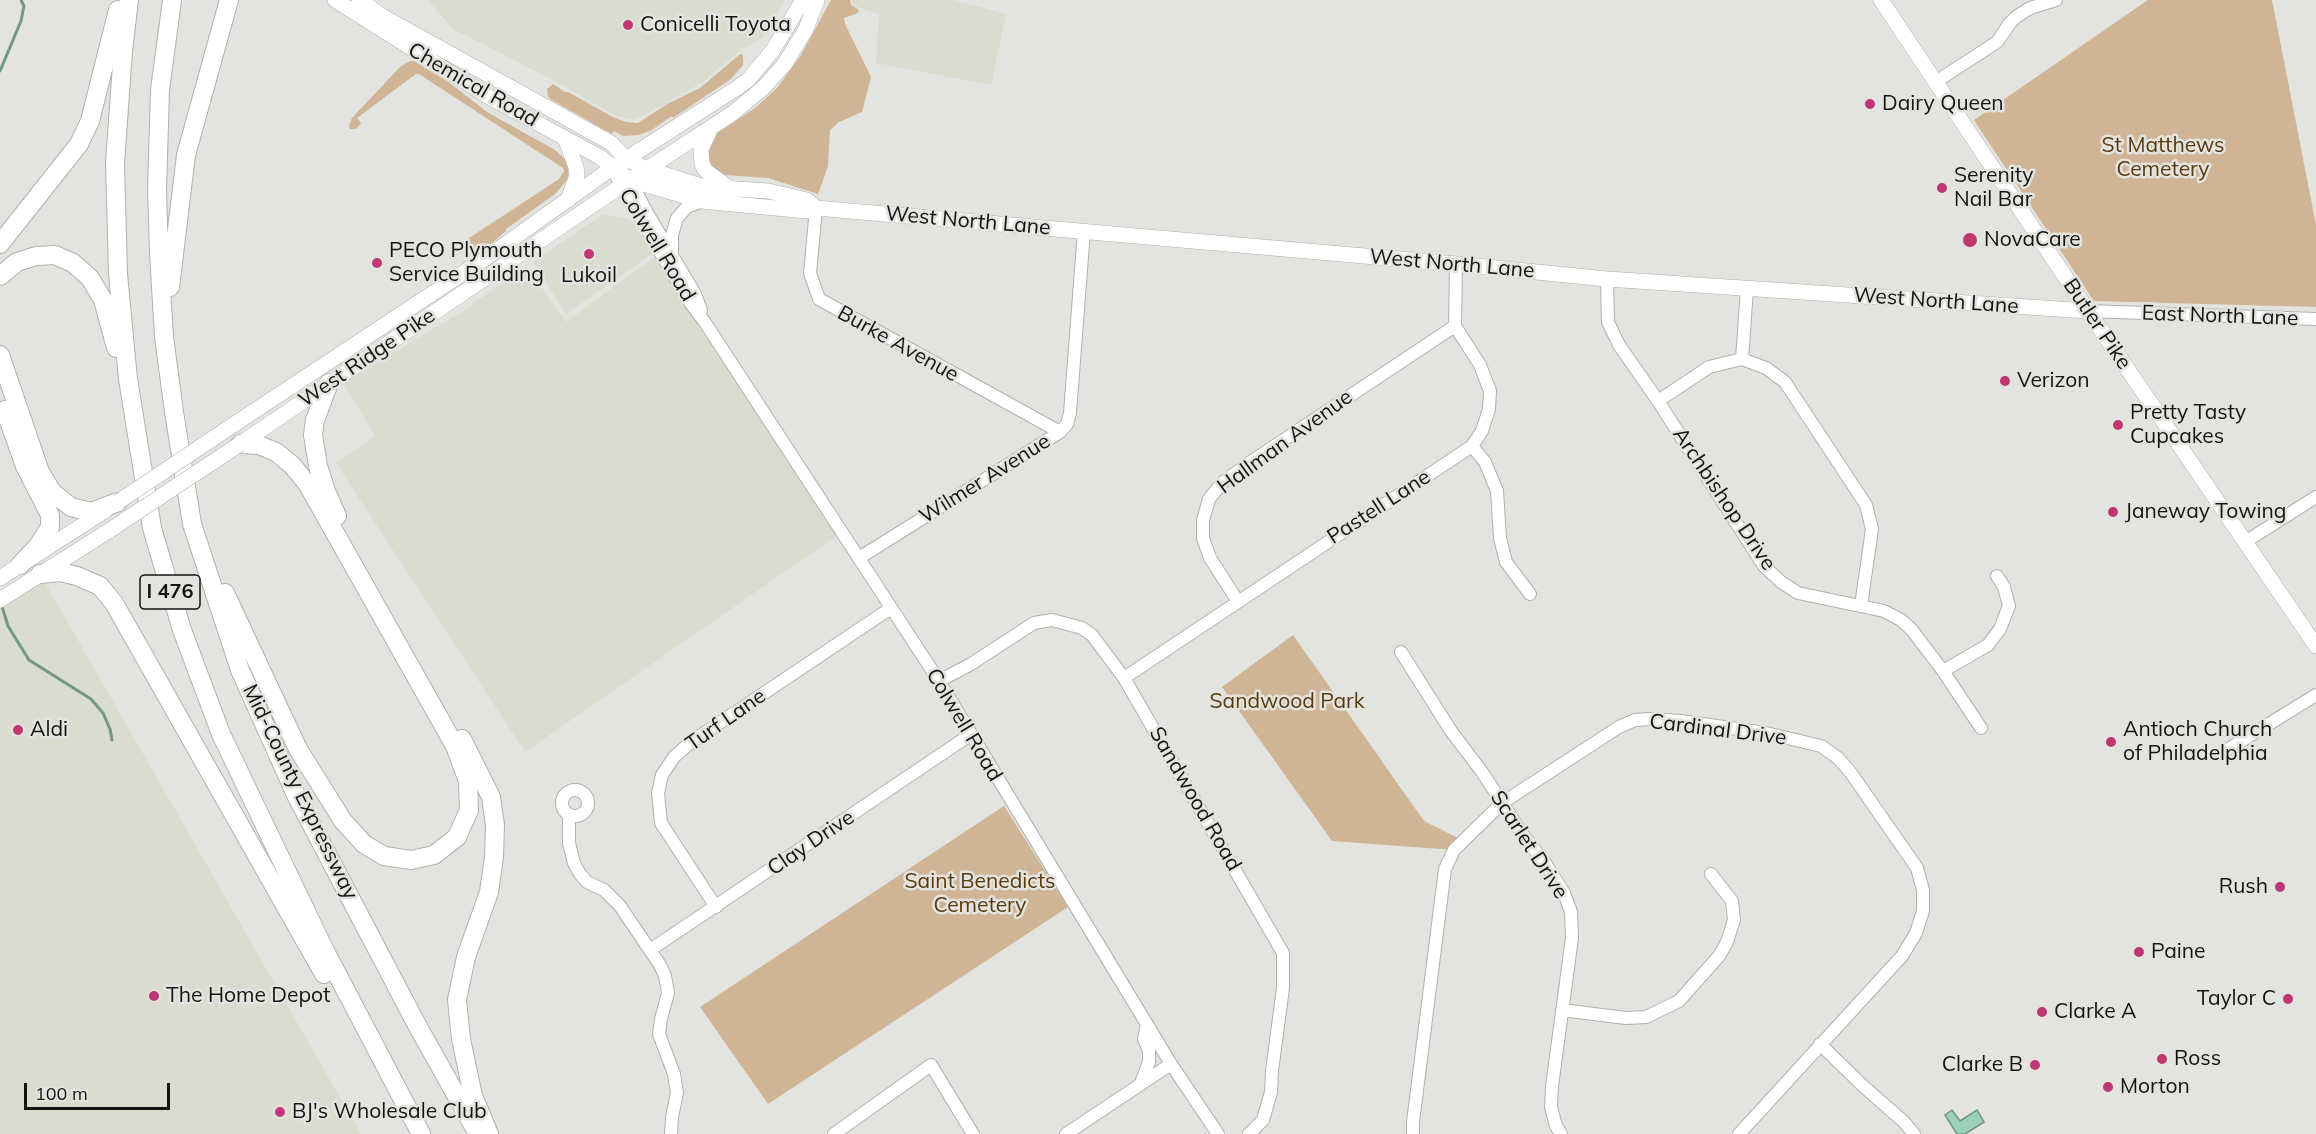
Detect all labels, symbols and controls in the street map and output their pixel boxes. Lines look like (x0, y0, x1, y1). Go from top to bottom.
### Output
place label: Conicelli Toyota (640, 12, 791, 38)
marker: Conicelli Toyota (621, 18, 635, 32)
street label: Chemical Road (403, 37, 543, 133)
place label: Dairy Queen (1882, 91, 2004, 117)
marker: Dairy Queen (1863, 97, 1877, 111)
park label: St Matthews Cemetery (2102, 133, 2224, 183)
place label: Serenity Nail Bar (1954, 163, 2033, 213)
marker: Serenity Nail Bar (1935, 181, 1949, 195)
street label: Colwell Road (613, 184, 701, 306)
street label: West North Lane (884, 201, 1052, 241)
place label: NovaCare (1984, 227, 2081, 253)
marker: NovaCare (1961, 231, 1979, 249)
place label: PECO Plymouth Service Building (389, 238, 544, 288)
street label: West North Lane (1368, 244, 1536, 284)
marker: Lukoil (582, 247, 596, 261)
marker: PECO Plymouth Service Building (370, 256, 384, 270)
place label: Lukoil (561, 263, 617, 289)
street label: Butler Pike (2057, 274, 2137, 374)
street label: West North Lane (1853, 283, 2019, 319)
street label: Burke Avenue (833, 300, 963, 388)
street label: East North Lane (2141, 301, 2299, 331)
street label: West Ridge Pike (294, 303, 440, 413)
place label: Verizon (2017, 368, 2089, 394)
marker: Verizon (1998, 374, 2012, 388)
street label: Hallman Avenue (1213, 385, 1357, 499)
place label: Pretty Tasty Cupcakes (2130, 400, 2246, 450)
marker: Pretty Tasty Cupcakes (2111, 418, 2125, 432)
street label: Archbishop Drive (1667, 423, 1781, 575)
street label: Wilmer Avenue (915, 429, 1055, 529)
street label: Pastell Lane (1323, 464, 1435, 550)
place label: Janeway Towing (2125, 499, 2286, 525)
marker: Janeway Towing (2106, 505, 2120, 519)
road number: I 476 (140, 575, 200, 609)
street label: Colwell Road (920, 664, 1008, 786)
street label: Mid-County Expressway (237, 680, 363, 904)
street label: Turf Lane (681, 683, 771, 757)
park label: Sandwood Park (1210, 689, 1364, 715)
street label: Cardinal Drive (1648, 709, 1788, 751)
place label: Aldi (30, 717, 68, 743)
place label: Antioch Church of Philadelphia (2123, 717, 2272, 767)
street label: Sandwood Road (1144, 722, 1246, 876)
marker: Aldi (11, 723, 25, 737)
marker: Antioch Church of Philadelphia (2104, 735, 2118, 749)
street label: Scarlet Drive (1485, 786, 1573, 904)
street label: Clay Drive (763, 805, 859, 881)
park label: Saint Benedicts Cemetery (904, 869, 1056, 919)
place label: Rush (2219, 874, 2268, 900)
marker: Rush (2273, 880, 2287, 894)
place label: Paine (2151, 939, 2205, 965)
marker: Paine (2132, 945, 2146, 959)
place label: The Home Depot (166, 983, 330, 1009)
place label: Taylor C (2197, 986, 2276, 1012)
marker: The Home Depot (147, 989, 161, 1003)
marker: Taylor C (2281, 992, 2295, 1006)
place label: Clarke A (2054, 999, 2136, 1025)
marker: Clarke A (2035, 1005, 2049, 1019)
place label: Ross (2174, 1046, 2221, 1072)
place label: Clarke B (1942, 1052, 2023, 1078)
marker: Ross (2155, 1052, 2169, 1066)
marker: Clarke B (2028, 1058, 2042, 1072)
scale bar (27, 1071, 172, 1109)
place label: Morton (2120, 1074, 2190, 1100)
marker: Morton (2101, 1080, 2115, 1094)
text: 100 m (35, 1082, 88, 1105)
place label: BJ's Wholesale Club (292, 1099, 487, 1125)
marker: BJ's Wholesale Club (273, 1105, 287, 1119)

